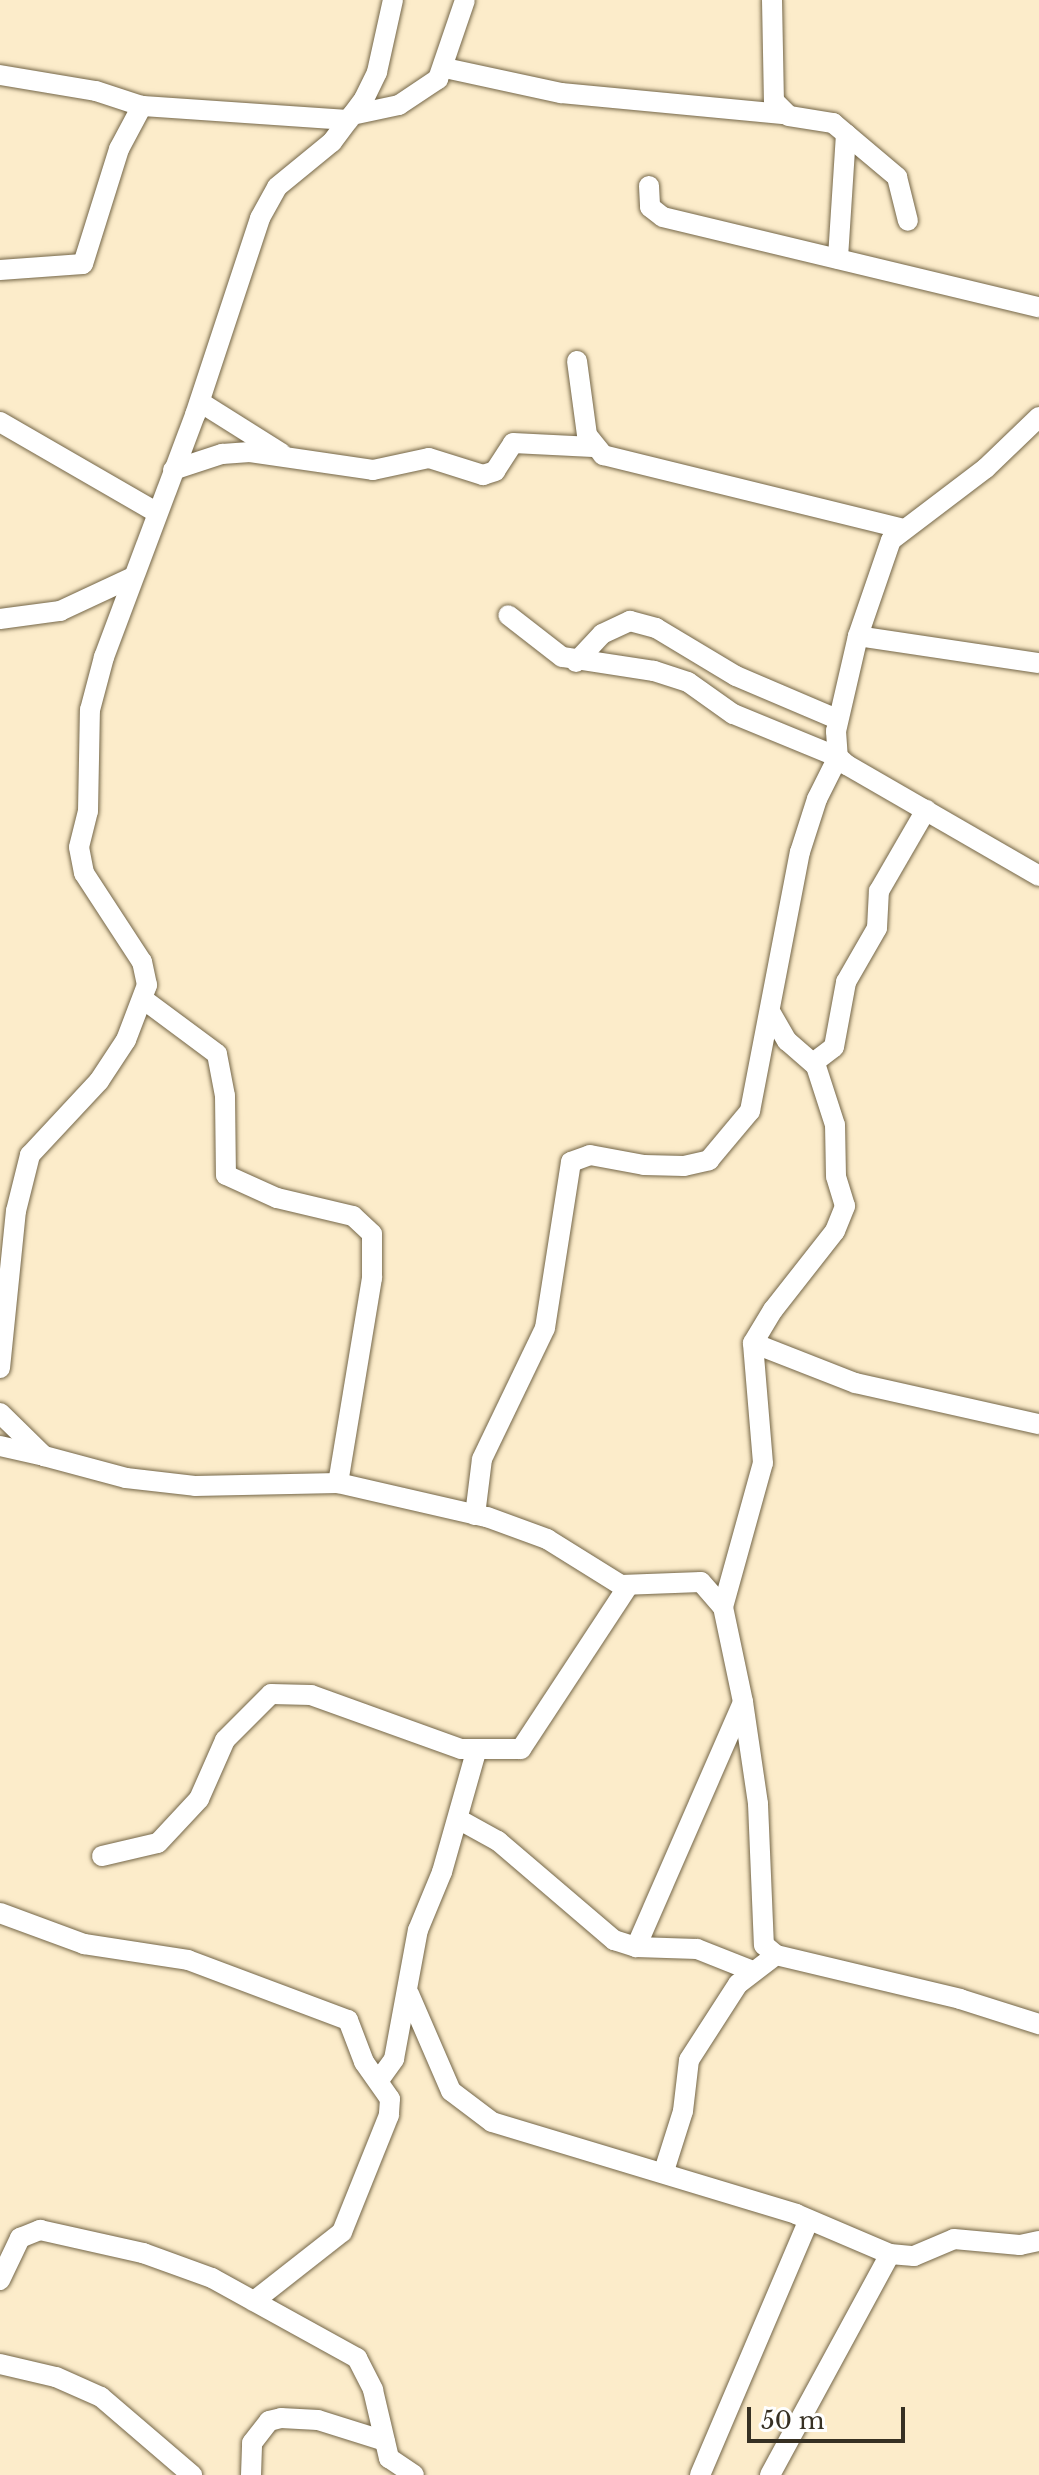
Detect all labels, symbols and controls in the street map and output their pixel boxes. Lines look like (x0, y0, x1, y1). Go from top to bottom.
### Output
scale bar (751, 2391, 909, 2441)
text: 50 m (761, 2406, 824, 2435)

